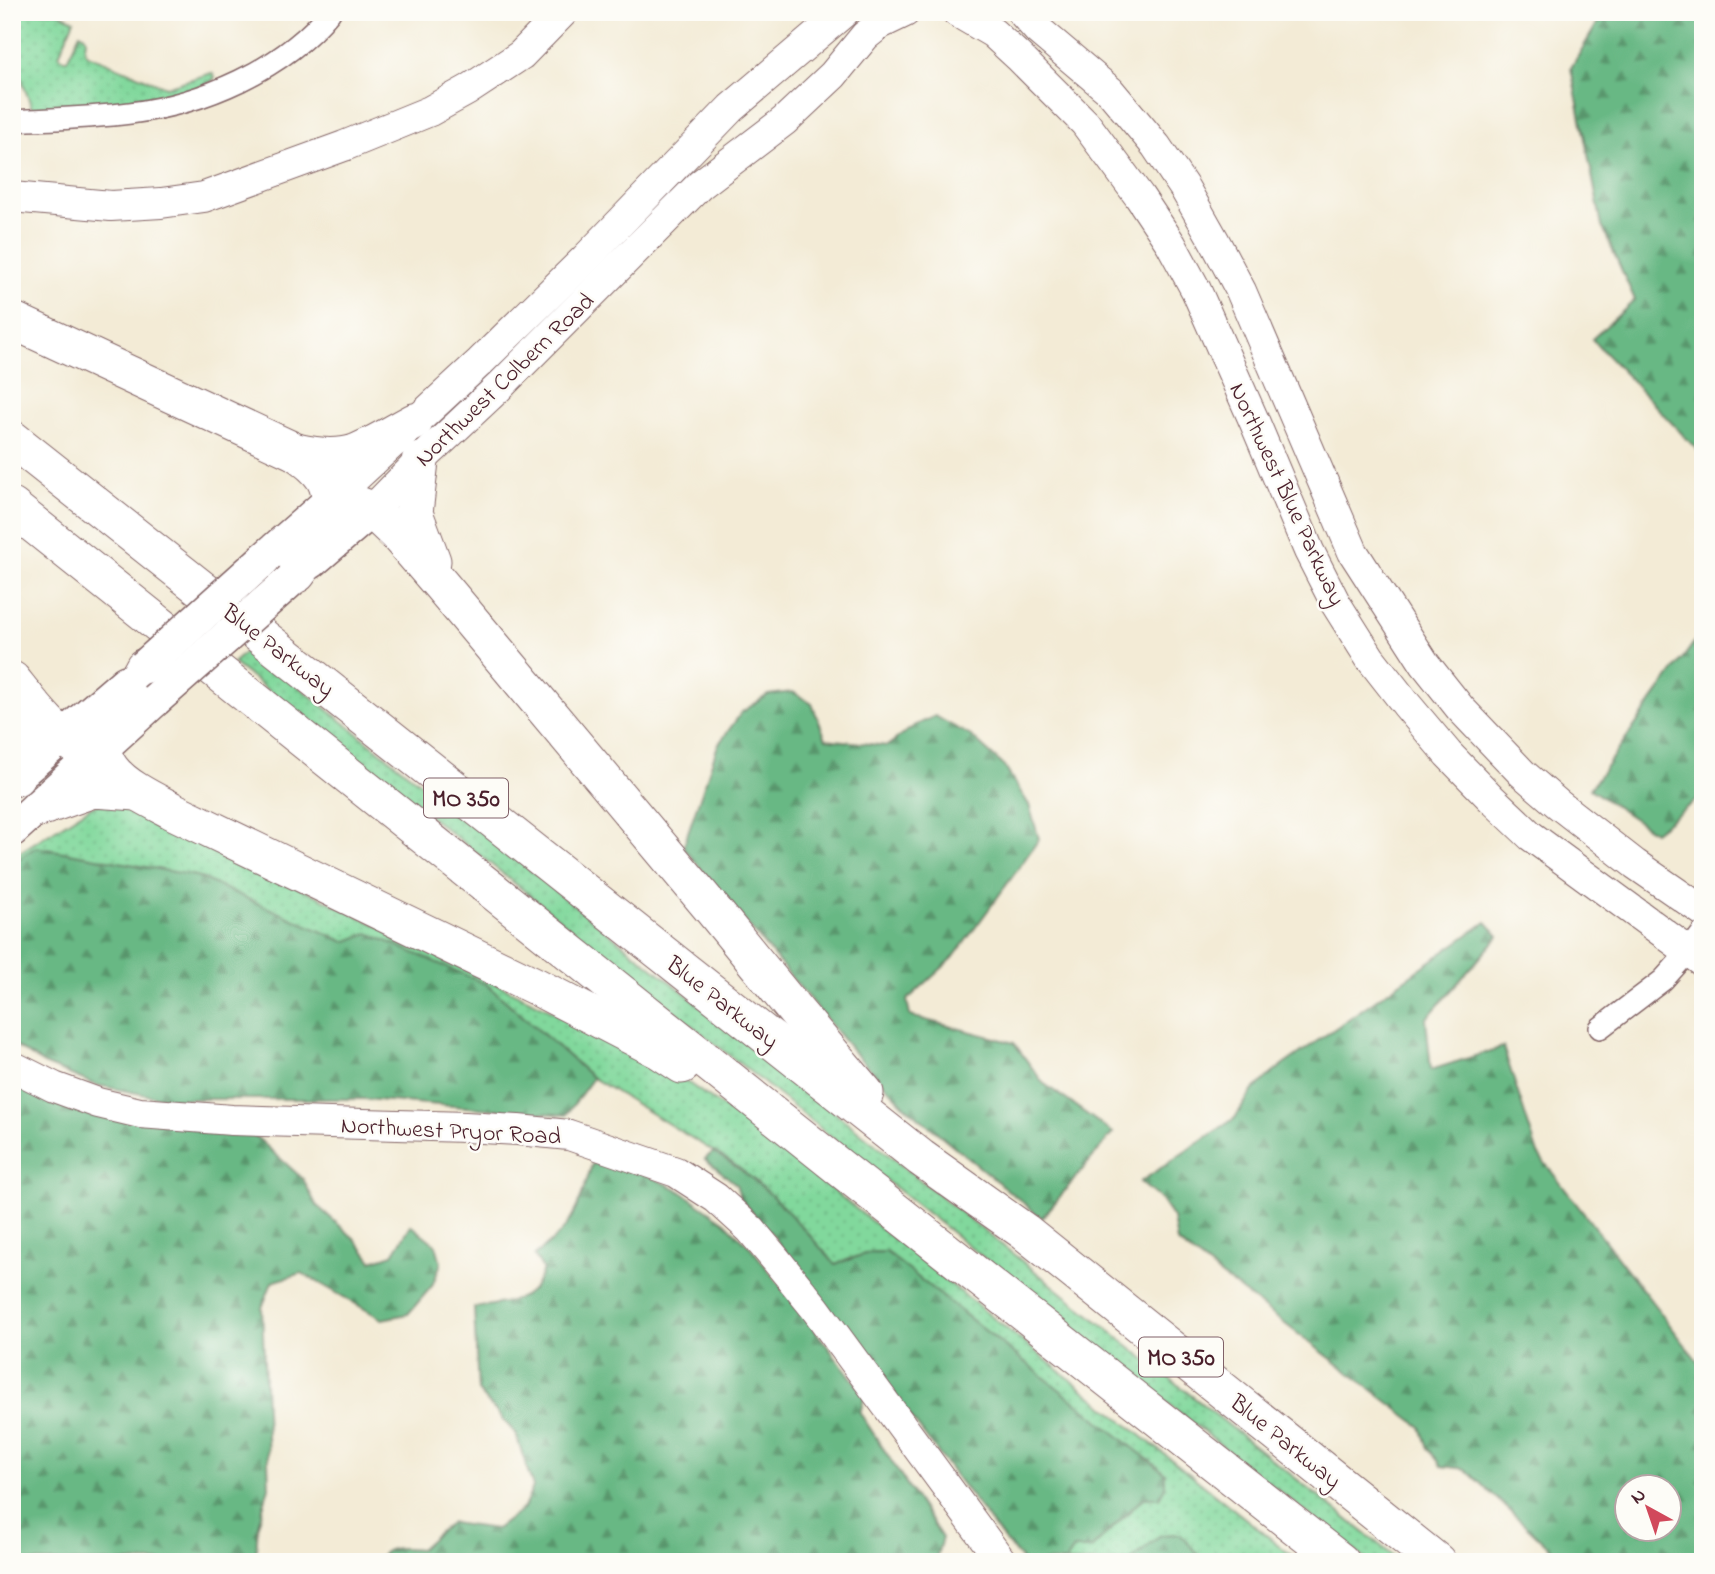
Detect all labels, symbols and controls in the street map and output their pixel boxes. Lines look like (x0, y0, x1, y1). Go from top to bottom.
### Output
street label: Northwest Colbern Road (408, 285, 604, 476)
street label: Northwest Blue Parkway (1218, 378, 1353, 613)
street label: Blue Parkway (212, 596, 341, 708)
road number: MO 350 (424, 778, 508, 818)
street label: Blue Parkway (656, 948, 785, 1060)
street label: Northwest Pryor Road (340, 1109, 562, 1157)
road number: MO 350 (1139, 1338, 1223, 1376)
street label: Blue Parkway (1220, 1386, 1348, 1500)
north arrow (1614, 1472, 1684, 1542)
text: N (1625, 1482, 1652, 1511)

